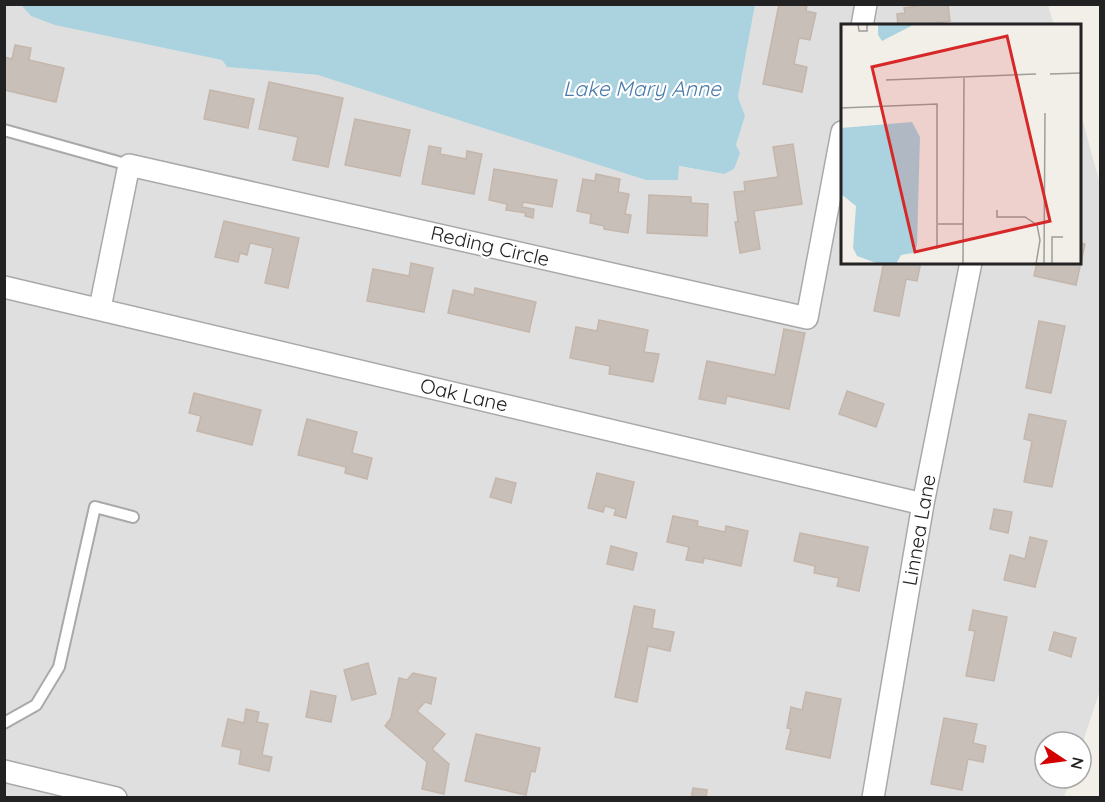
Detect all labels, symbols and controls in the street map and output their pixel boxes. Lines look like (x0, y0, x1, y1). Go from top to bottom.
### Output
inset map (841, 24, 1081, 264)
water label: Lake Mary Anne (563, 75, 722, 101)
street label: Reding Circle (428, 220, 552, 271)
street label: Oak Lane (418, 372, 510, 417)
street label: Linnea Lane (896, 472, 941, 588)
north arrow (1033, 730, 1093, 790)
text: N (1067, 755, 1089, 771)

